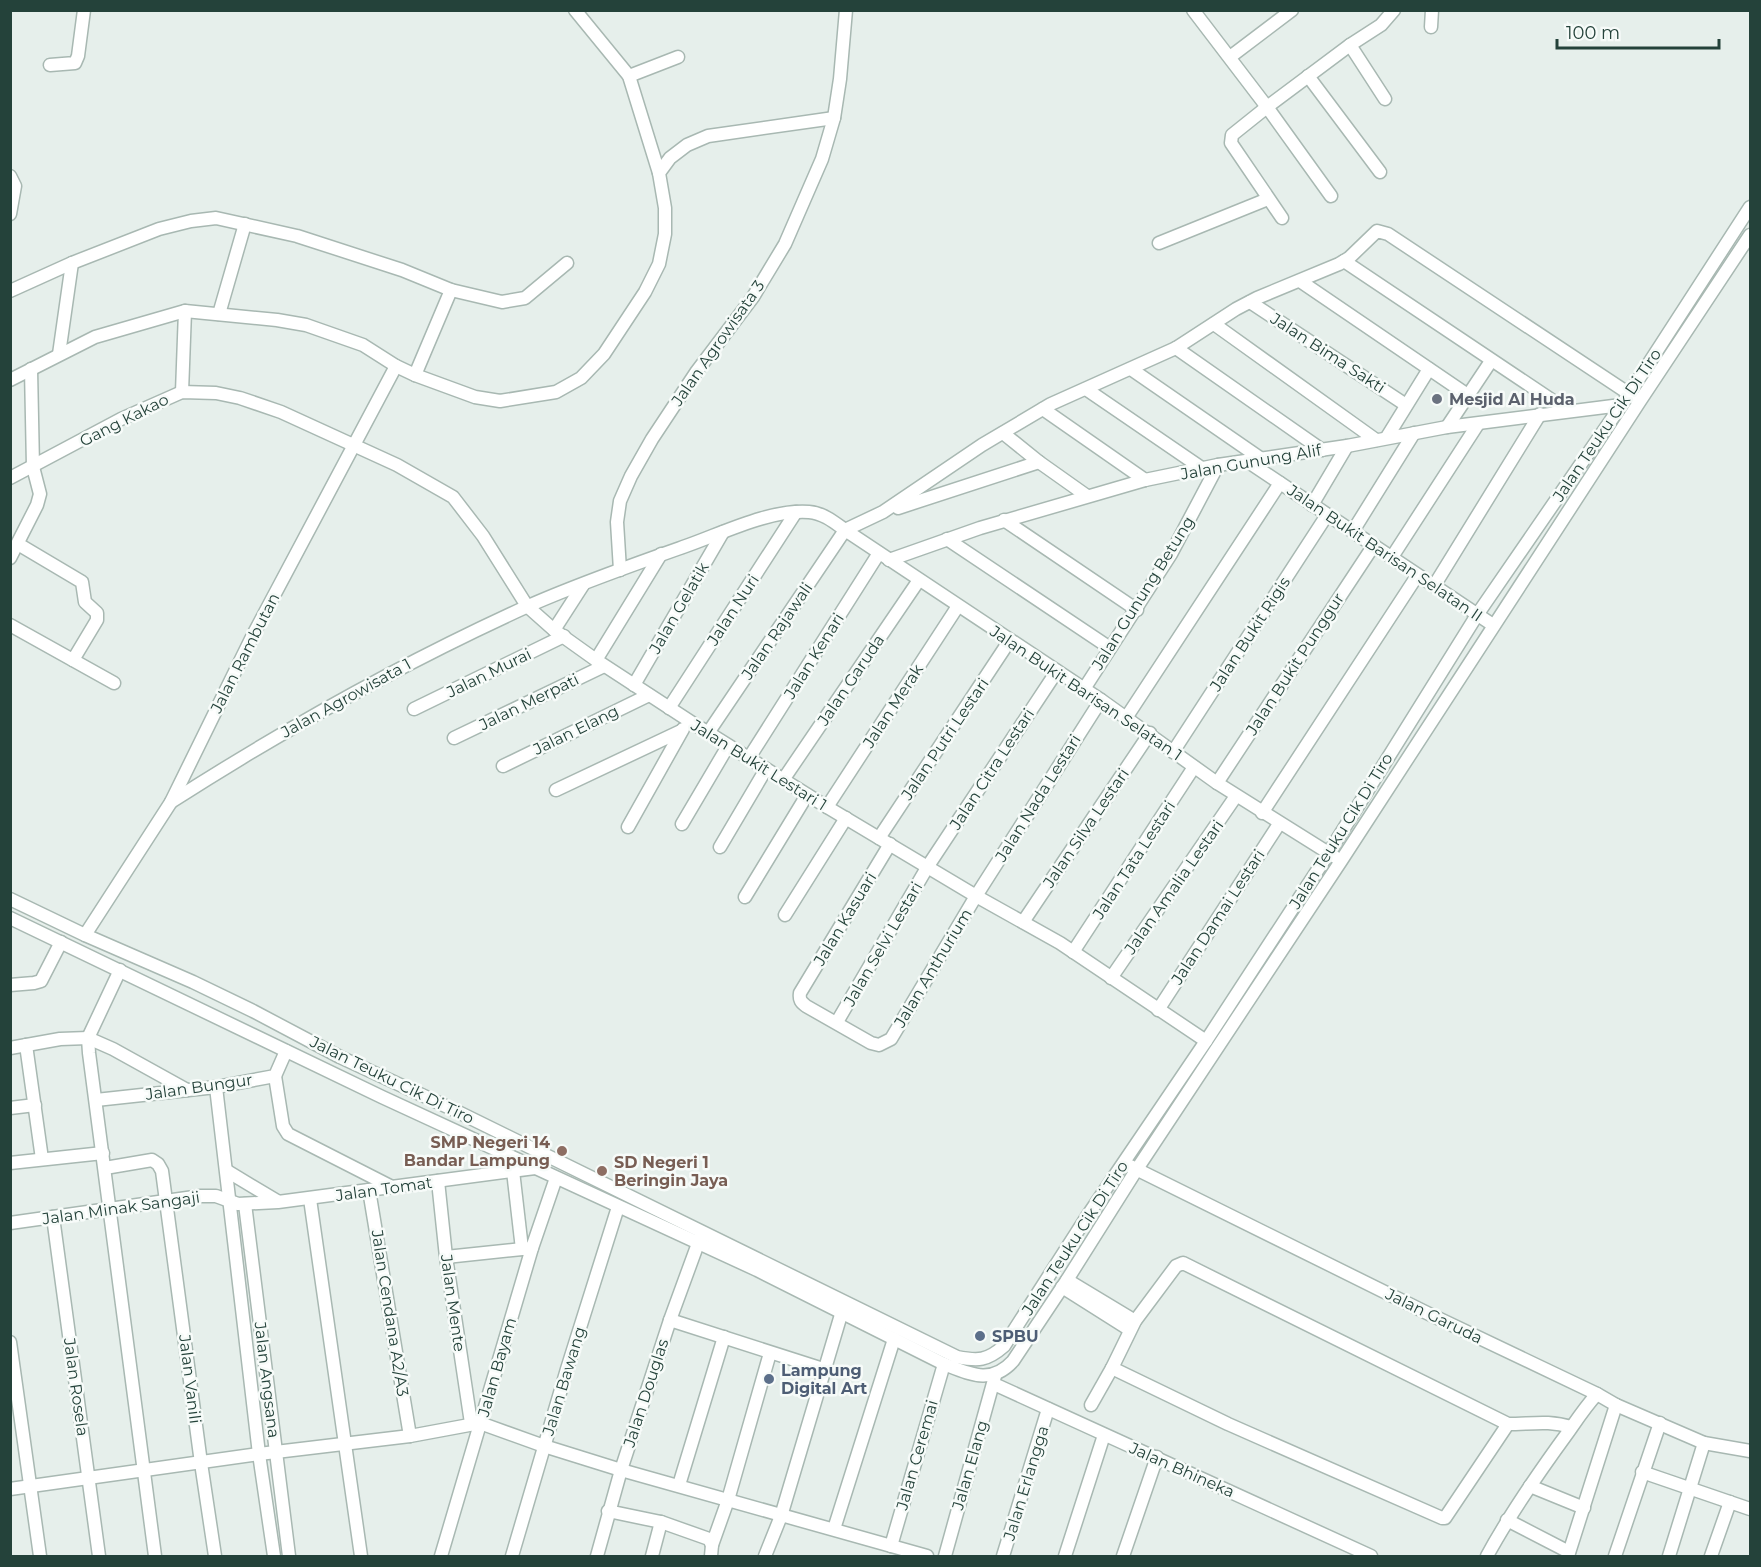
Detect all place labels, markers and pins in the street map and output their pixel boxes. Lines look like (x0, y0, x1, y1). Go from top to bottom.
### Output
place label: Mesjid Al Huda (1449, 390, 1575, 409)
marker: Mesjid Al Huda (1430, 392, 1444, 406)
place label: SMP Negeri 14 Bandar Lampung (404, 1133, 550, 1170)
marker: SMP Negeri 14 Bandar Lampung (555, 1144, 569, 1158)
place label: SD Negeri 1 Beringin Jaya (614, 1153, 728, 1190)
marker: SD Negeri 1 Beringin Jaya (595, 1164, 609, 1178)
place label: SPBU (992, 1327, 1039, 1346)
marker: SPBU (973, 1329, 987, 1343)
place label: Lampung Digital Art (781, 1361, 867, 1398)
marker: Lampung Digital Art (762, 1372, 776, 1386)

